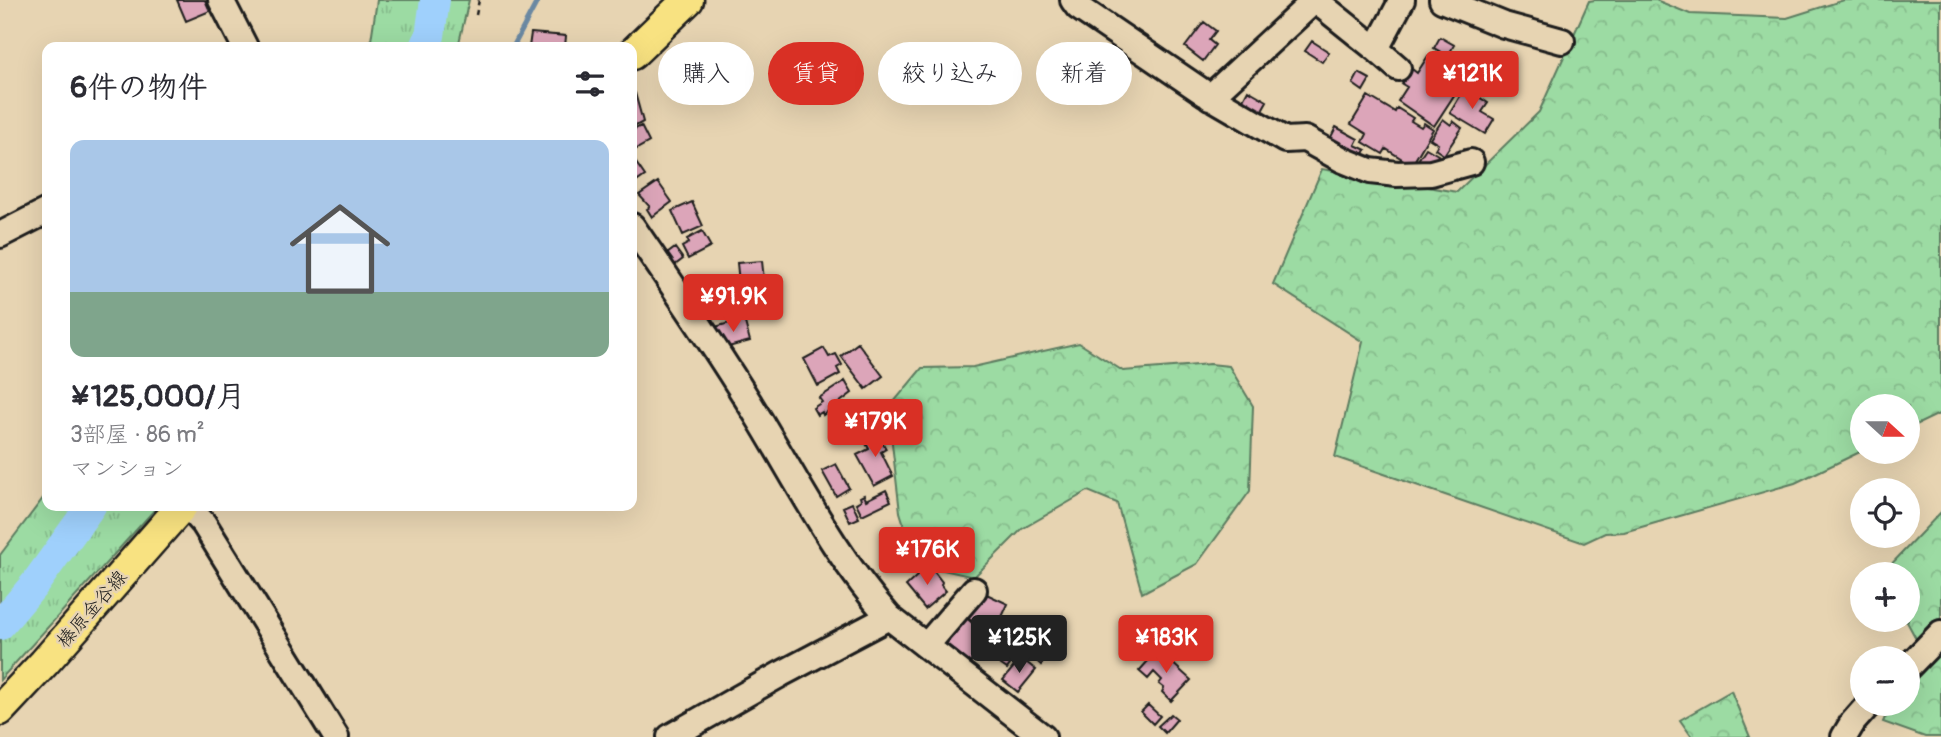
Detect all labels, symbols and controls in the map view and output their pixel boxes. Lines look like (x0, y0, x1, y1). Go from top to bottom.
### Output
chip: 購入 (658, 42, 754, 105)
chip: 賃貸 (768, 42, 864, 105)
chip: 絞り込み (878, 42, 1022, 105)
chip: 新着 (1036, 42, 1132, 105)
pin: ¥121K (1423, 52, 1521, 111)
text: ¥121K (1442, 59, 1502, 88)
icon: filters (571, 65, 609, 103)
text: 6件の物件 (70, 69, 207, 106)
icon: home (277, 186, 403, 312)
pin: ¥91.9K (676, 274, 790, 334)
text: ¥91.9K (699, 282, 767, 311)
text: ¥125,000/月 (70, 378, 245, 415)
north arrow (1850, 394, 1920, 464)
map controls (1850, 394, 1920, 716)
pin: ¥179K (826, 400, 924, 459)
text: ¥179K (844, 407, 906, 436)
text: 3部屋 · 86 m² (70, 420, 205, 449)
text: マンション (70, 454, 184, 483)
button: locate (1850, 478, 1920, 548)
pin: ¥176K (878, 528, 976, 587)
text: ¥176K (895, 535, 959, 564)
button: + (1850, 562, 1920, 632)
street label: 榛原金谷線 (52, 565, 132, 653)
pin: ¥125K (970, 616, 1068, 675)
pin: ¥183K (1117, 616, 1215, 675)
text: ¥125K (987, 623, 1051, 652)
text: ¥183K (1134, 623, 1198, 652)
button: − (1850, 646, 1920, 716)

